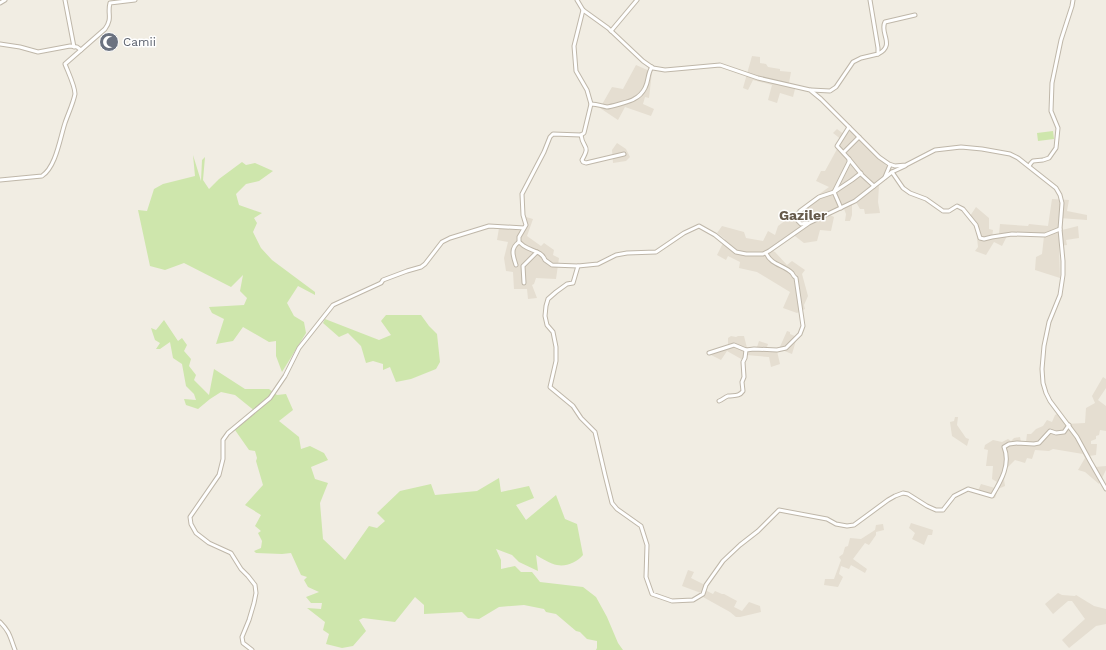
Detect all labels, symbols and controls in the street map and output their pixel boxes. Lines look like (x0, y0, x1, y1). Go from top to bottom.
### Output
mosque icon: Camii (98, 31, 120, 53)
place label: Camii (123, 35, 156, 49)
district label: Gaziler (779, 207, 827, 223)

